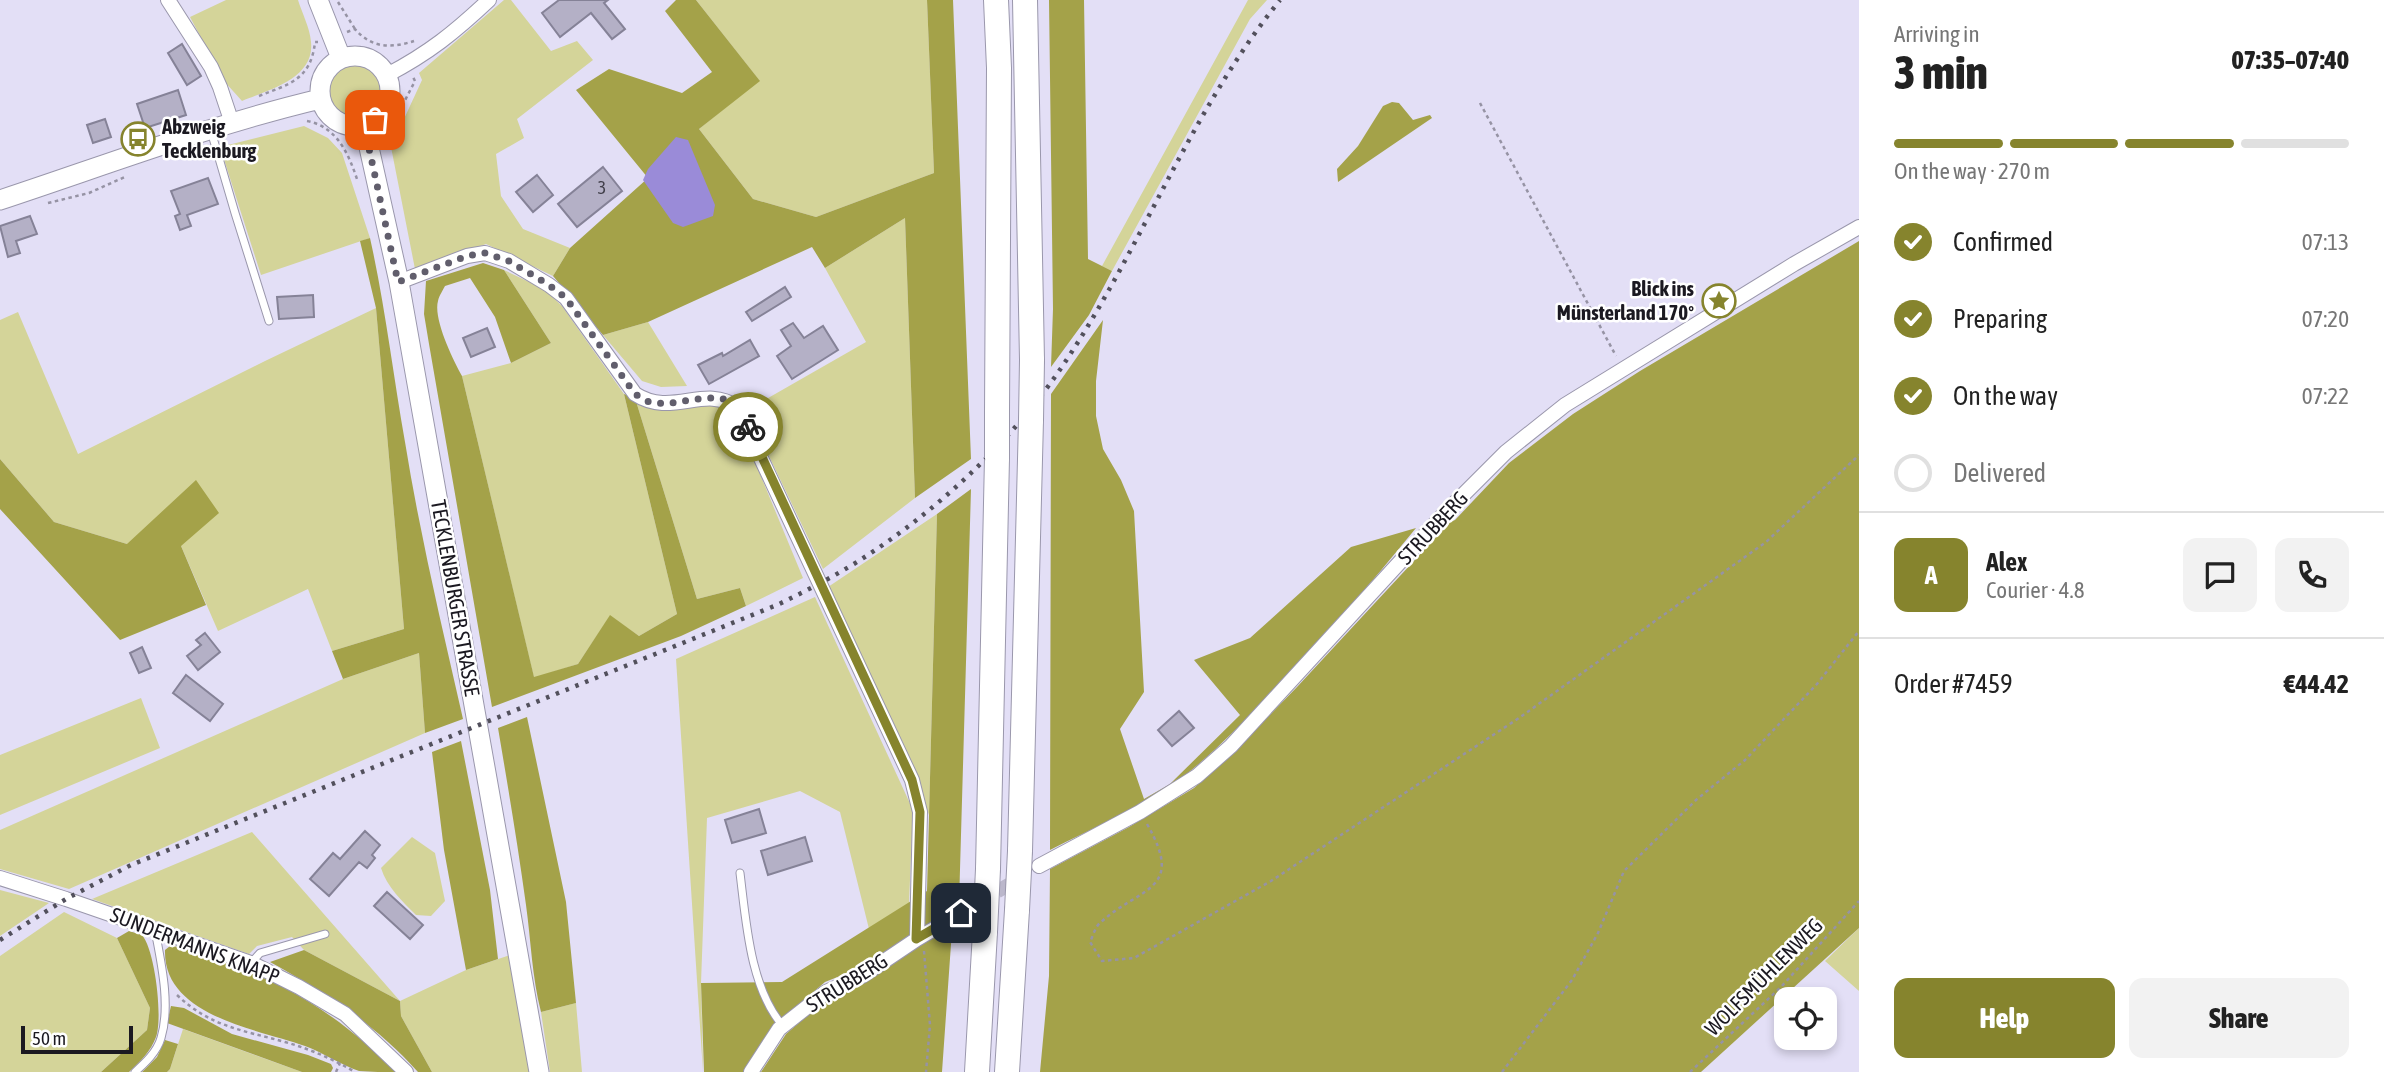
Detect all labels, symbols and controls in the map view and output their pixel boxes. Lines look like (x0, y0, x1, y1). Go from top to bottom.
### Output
text: Arriving in (1894, 21, 1980, 47)
text: 07:35–07:40 (2232, 45, 2349, 75)
text: 3 min (1894, 46, 1988, 99)
pin (345, 90, 405, 150)
icon: bag (356, 101, 394, 139)
place label: Abzweig Tecklenburg (161, 114, 257, 162)
bus stop icon: Abzweig Tecklenburg (119, 120, 157, 158)
text: On the way · 270 m (1894, 158, 2050, 184)
house number: 3 (598, 177, 606, 198)
icon: check (1894, 223, 1932, 261)
text: Confirmed (1953, 227, 2053, 257)
text: 07:13 (2302, 229, 2349, 255)
place label: Blick ins Münsterland 170° (1557, 276, 1695, 324)
place icon: Blick ins Münsterland 170° (1700, 282, 1738, 320)
icon: check (1894, 300, 1932, 338)
text: Preparing (1953, 304, 2047, 334)
text: 07:20 (2302, 306, 2349, 332)
icon: check (1894, 377, 1932, 415)
text: On the way (1953, 381, 2058, 411)
text: 07:22 (2302, 383, 2349, 409)
courier (713, 392, 783, 462)
icon: bike (729, 408, 767, 446)
text: Delivered (1953, 458, 2046, 488)
street label: STRUBBERG (1392, 486, 1472, 569)
street label: TECKLENBURGER STRASSE (427, 498, 485, 698)
button: chat (2183, 538, 2257, 612)
button: phone (2275, 538, 2349, 612)
text: Alex (1986, 547, 2027, 577)
text: A (1925, 560, 1937, 590)
text: Courier · 4.8 (1986, 577, 2085, 603)
text: Order #7459 (1894, 669, 2013, 699)
text: €44.42 (2284, 669, 2349, 699)
pin (931, 883, 991, 943)
icon: home (942, 894, 980, 932)
street label: SUNDERMANNS KNAPP (107, 902, 283, 988)
street label: WOLFSMÜHLENWEG (1700, 913, 1827, 1040)
street label: STRUBBERG (801, 948, 892, 1016)
button: Help (1894, 978, 2115, 1058)
button: Share (2129, 978, 2349, 1058)
map controls (1774, 987, 1837, 1050)
button: locate (1774, 987, 1837, 1050)
scale bar (21, 1023, 133, 1055)
text: 50 m (32, 1027, 66, 1049)

